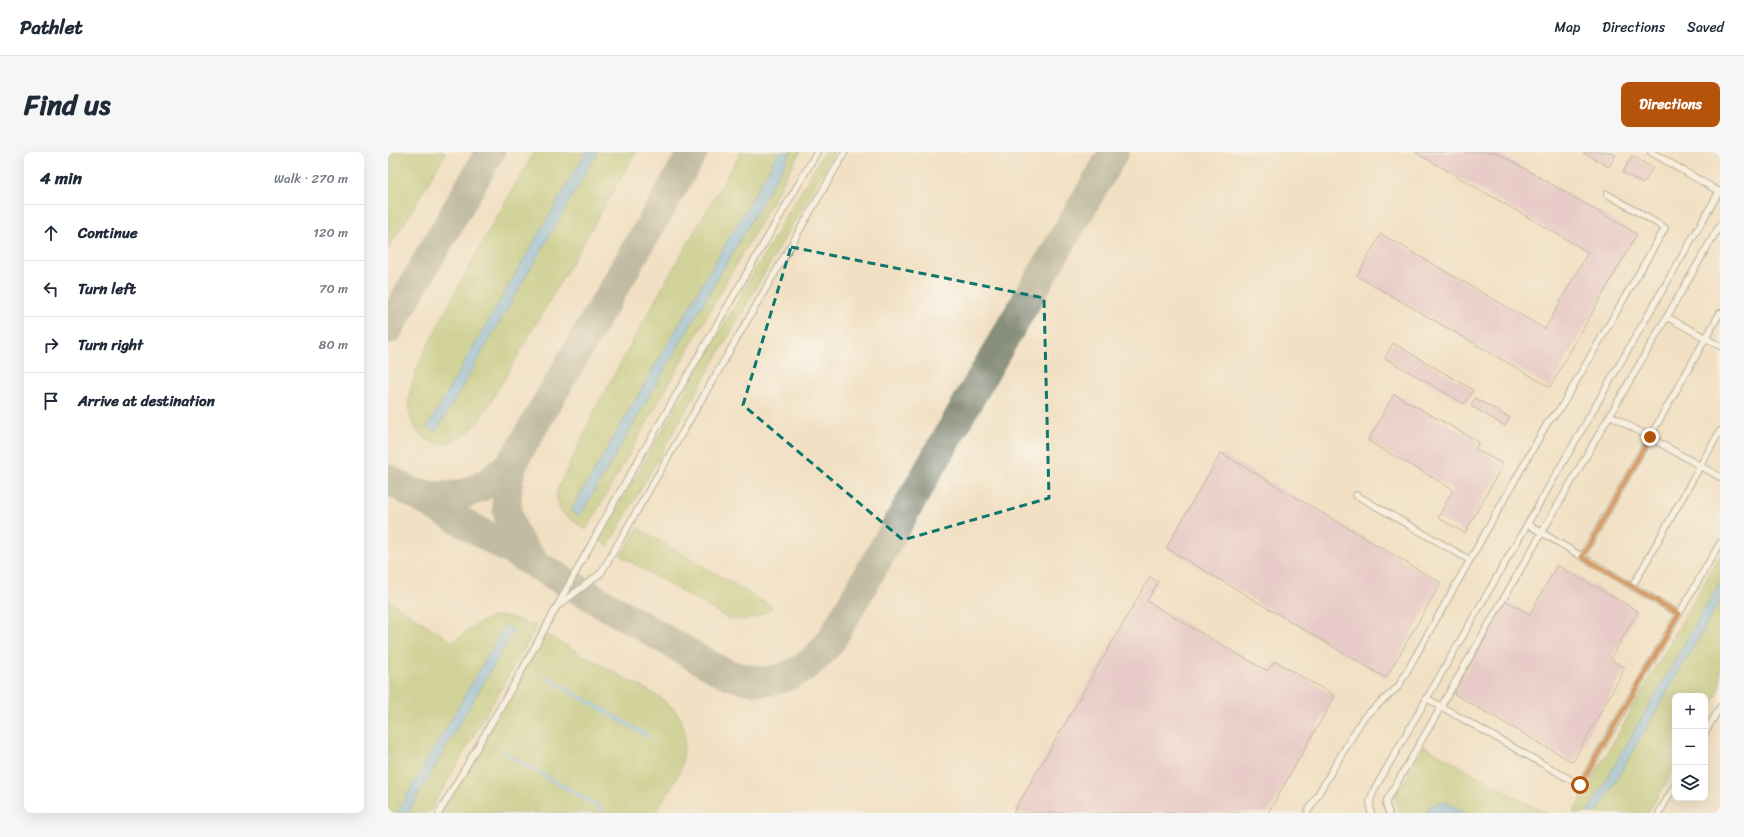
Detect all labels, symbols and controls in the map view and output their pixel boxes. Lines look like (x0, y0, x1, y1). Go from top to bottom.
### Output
text: Pathlet (20, 11, 83, 44)
text: Map (1554, 15, 1580, 40)
text: Directions (1602, 15, 1665, 40)
text: Saved (1687, 15, 1724, 40)
text: Find us (24, 80, 111, 129)
button: Directions (1621, 82, 1720, 127)
text: 4 min (40, 163, 82, 193)
text: Walk · 270 m (274, 167, 348, 190)
text: Continue (78, 220, 138, 246)
text: 120 m (313, 221, 348, 244)
icon: ahead (40, 222, 62, 244)
text: Turn left (78, 276, 136, 302)
text: 70 m (319, 277, 348, 300)
icon: left (40, 278, 62, 300)
text: Turn right (78, 332, 143, 358)
text: 80 m (319, 333, 348, 356)
icon: right (40, 334, 62, 356)
text: Arrive at destination (78, 388, 215, 414)
icon: arrive (40, 390, 62, 412)
route end (1641, 428, 1659, 446)
map controls (1672, 693, 1708, 801)
button: + (1672, 693, 1708, 729)
button: − (1672, 729, 1708, 765)
button: layers (1672, 765, 1708, 801)
route start (1571, 776, 1589, 794)

